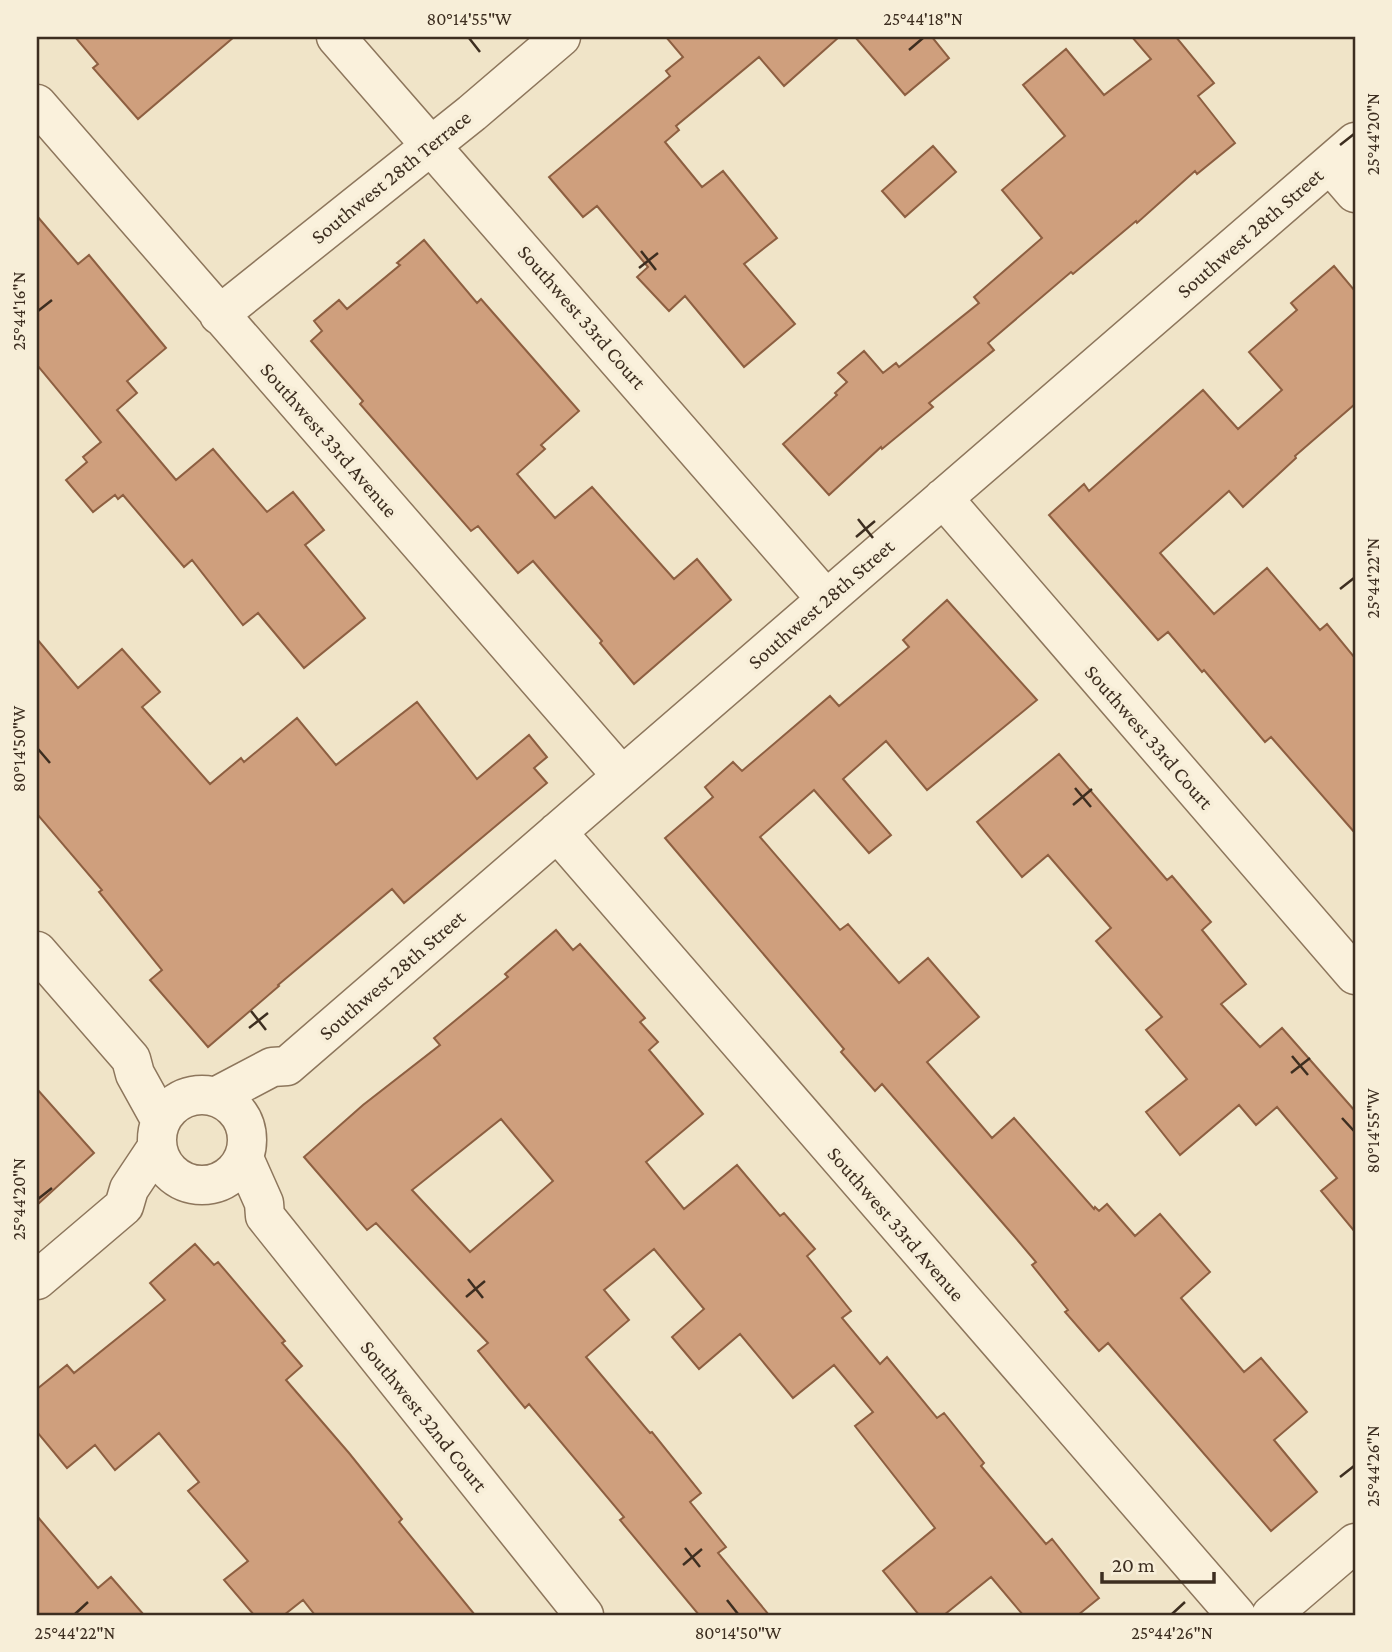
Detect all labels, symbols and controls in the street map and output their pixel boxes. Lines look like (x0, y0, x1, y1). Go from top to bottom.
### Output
text: 80°14'55"W (426, 9, 512, 29)
text: 25°44'18"N (883, 9, 963, 29)
text: 25°44'20"N (1363, 93, 1383, 175)
street label: Southwest 28th Terrace (306, 105, 476, 249)
street label: Southwest 28th Street (1172, 162, 1329, 303)
street label: Southwest 33rd Court (513, 240, 652, 395)
text: 25°44'16"N (9, 271, 29, 351)
street label: Southwest 33rd Avenue (255, 358, 403, 522)
street label: Southwest 28th Street (743, 533, 900, 674)
text: 25°44'22"N (1363, 537, 1383, 618)
street label: Southwest 33rd Court (1080, 660, 1219, 815)
text: 80°14'50"W (9, 705, 29, 792)
street label: Southwest 28th Street (314, 904, 471, 1045)
text: 80°14'55"W (1363, 1088, 1383, 1174)
street label: Southwest 33rd Avenue (822, 1142, 970, 1306)
text: 25°44'20"N (9, 1158, 29, 1240)
street label: Southwest 32nd Court (356, 1336, 493, 1497)
text: 25°44'26"N (1363, 1425, 1383, 1507)
scale bar (1102, 1540, 1214, 1584)
text: 20 m (1112, 1553, 1155, 1577)
text: 25°44'22"N (35, 1623, 116, 1643)
text: 80°14'50"W (695, 1623, 782, 1643)
text: 25°44'26"N (1131, 1623, 1213, 1643)

